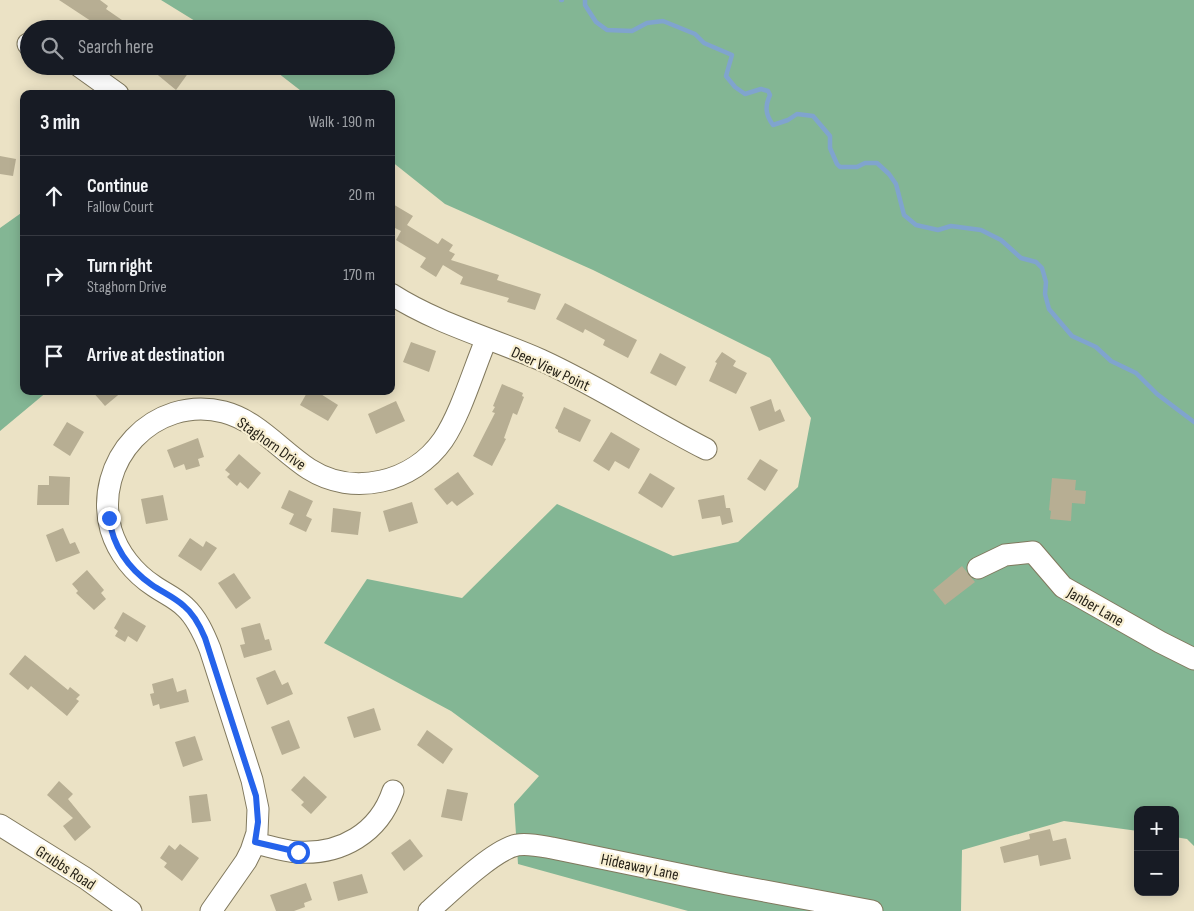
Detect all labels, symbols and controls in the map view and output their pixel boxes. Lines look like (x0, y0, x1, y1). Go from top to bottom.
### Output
search box (20, 20, 395, 75)
icon: search (38, 34, 66, 62)
text: Search here (78, 36, 154, 59)
text: 3 min (40, 110, 80, 135)
text: Walk · 190 m (309, 113, 375, 132)
text: Continue (87, 175, 148, 198)
icon: ahead (40, 182, 68, 210)
text: 20 m (348, 186, 375, 205)
text: Fallow Court (87, 198, 154, 217)
text: Turn right (87, 255, 152, 278)
icon: right (40, 262, 68, 290)
text: 170 m (343, 266, 375, 285)
text: Staghorn Drive (87, 278, 167, 297)
icon: arrive (40, 342, 68, 370)
street label: Deer View Point (508, 343, 593, 396)
text: Arrive at destination (87, 344, 225, 367)
street label: Staghorn Drive (233, 414, 309, 475)
route end (98, 507, 121, 530)
street label: Janber Lane (1063, 583, 1127, 631)
map controls (1134, 806, 1179, 896)
button: + (1134, 806, 1179, 851)
route start (287, 841, 310, 864)
street label: Grubbs Road (32, 842, 99, 895)
street label: Hideaway Lane (599, 850, 680, 885)
button: − (1134, 851, 1179, 896)

